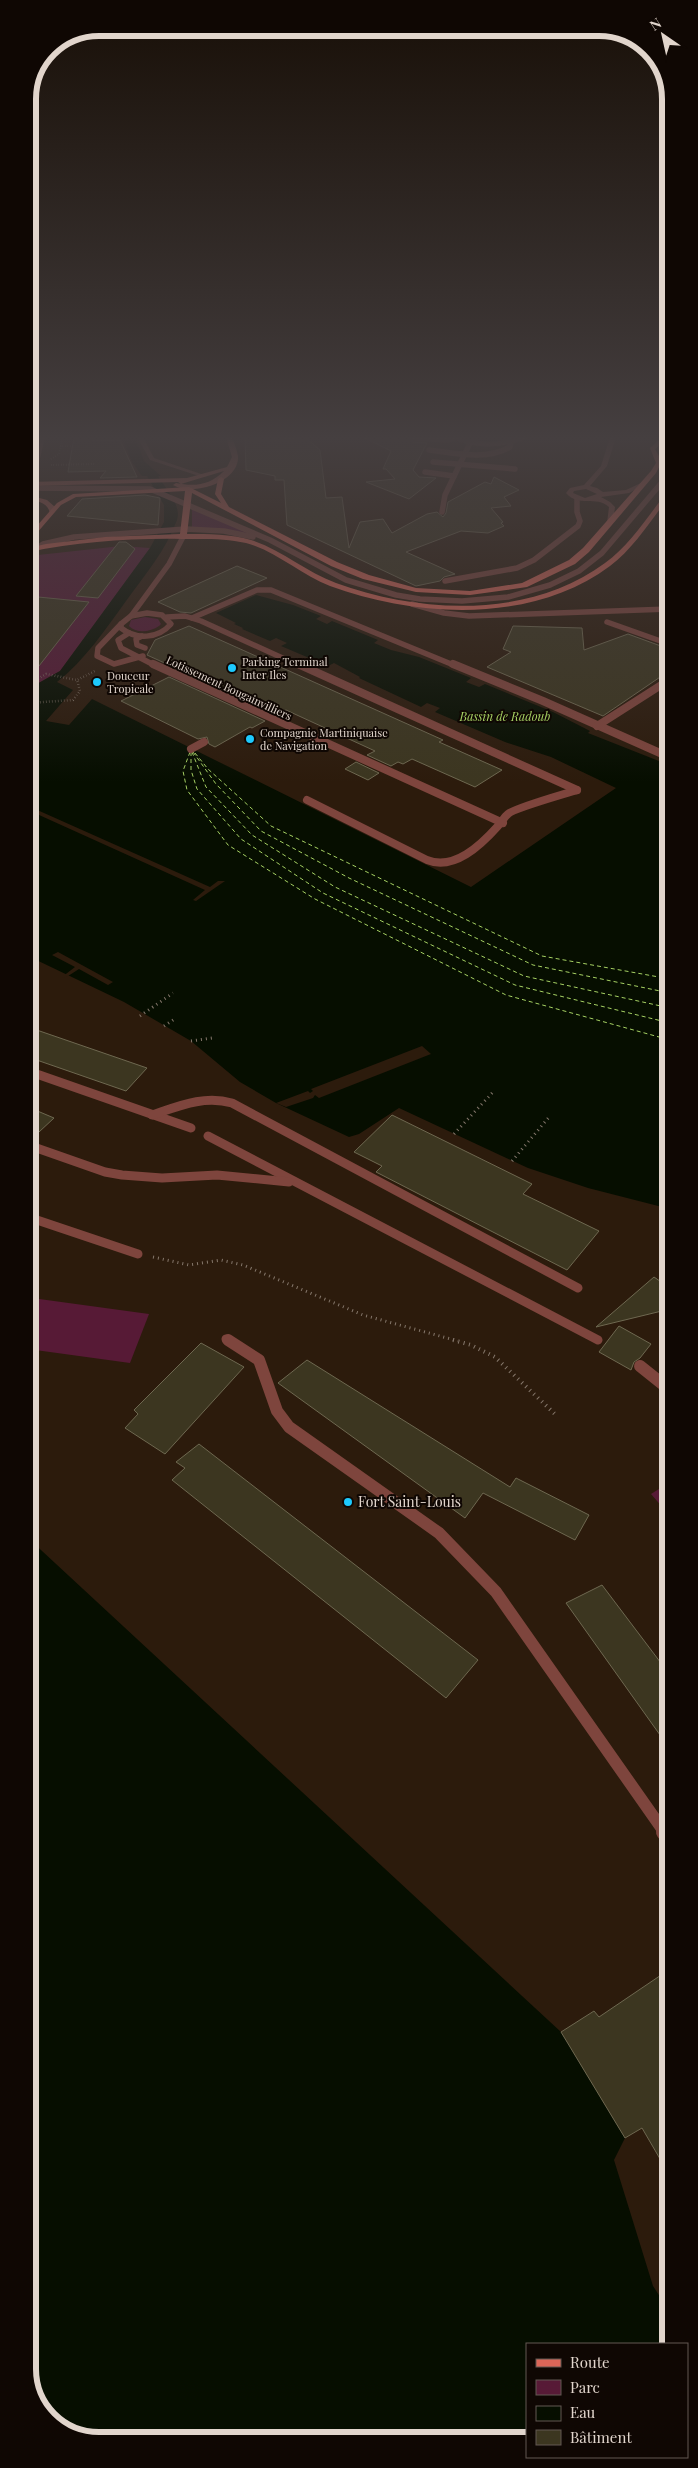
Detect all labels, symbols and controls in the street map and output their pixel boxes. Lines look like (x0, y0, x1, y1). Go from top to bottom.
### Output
north arrow (638, 10, 688, 60)
text: N (646, 13, 665, 35)
street label: Lotissement Bougainvilliers (164, 652, 295, 723)
place label: Parking Terminal Inter Iles (242, 654, 328, 682)
marker: Parking Terminal Inter Iles (226, 662, 238, 674)
place label: Douceur Tropicale (107, 668, 154, 696)
marker: Douceur Tropicale (91, 676, 103, 688)
water label: Bassin de Radoub (459, 708, 550, 724)
place label: Compagnie Martiniquaise de Navigation (260, 725, 388, 753)
marker: Compagnie Martiniquaise de Navigation (244, 733, 256, 745)
place label: Fort Saint-Louis (358, 1492, 461, 1511)
marker: Fort Saint-Louis (342, 1496, 354, 1508)
legend (526, 2343, 688, 2458)
text: Route (570, 2352, 610, 2372)
text: Parc (570, 2377, 600, 2397)
text: Eau (570, 2402, 596, 2422)
text: Bâtiment (570, 2427, 632, 2447)

